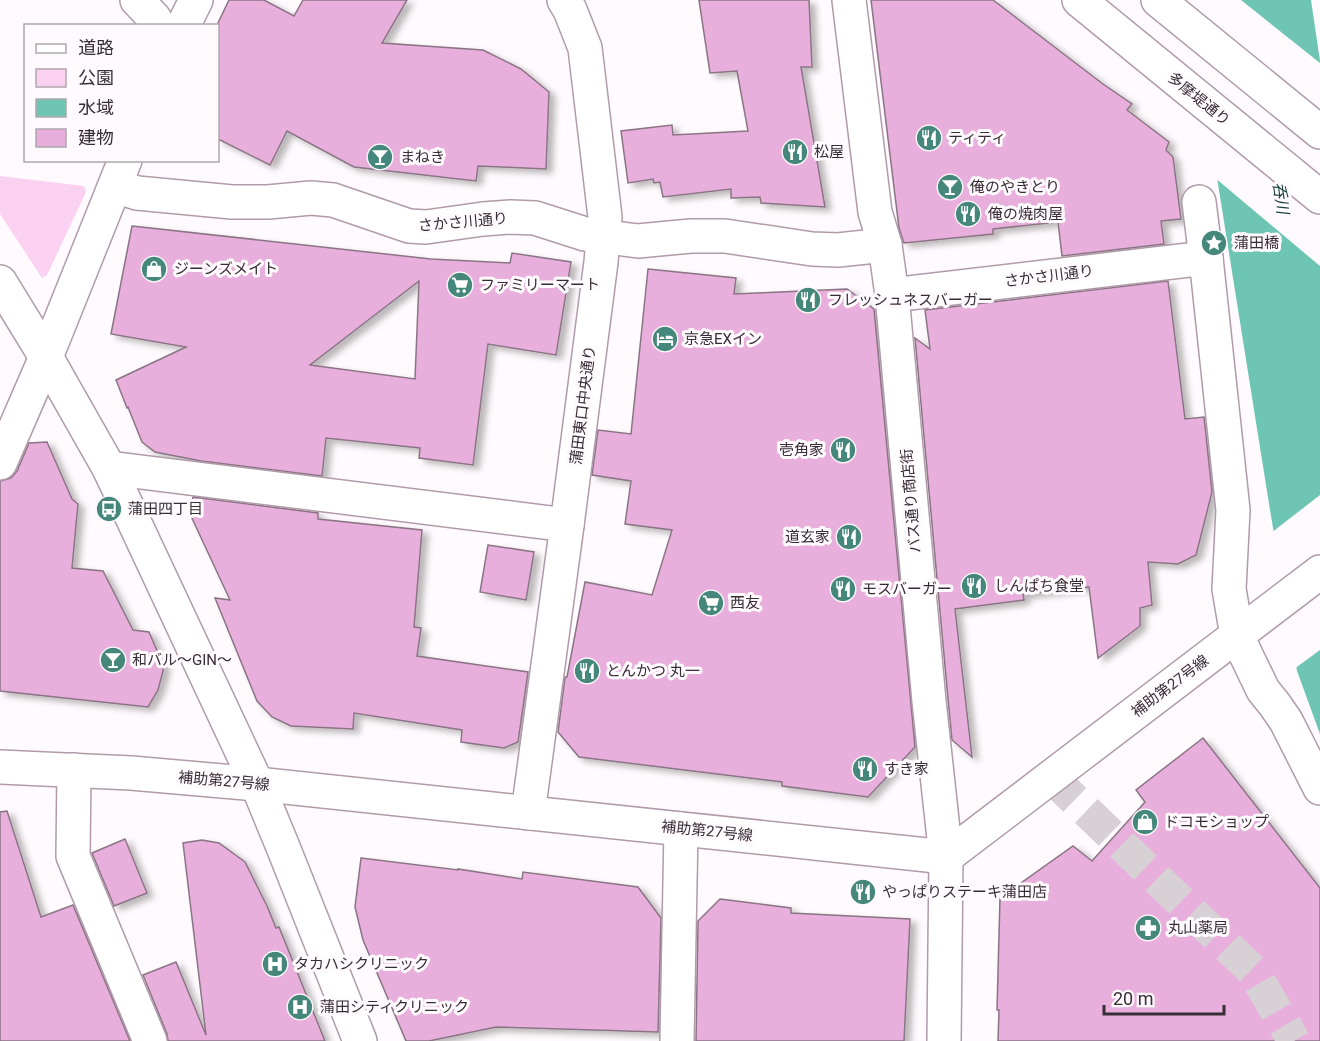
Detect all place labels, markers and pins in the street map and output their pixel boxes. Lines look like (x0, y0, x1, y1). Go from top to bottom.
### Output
restaurant icon: ティティ (914, 123, 944, 153)
place label: ティティ (948, 129, 1006, 147)
restaurant icon: 松屋 (780, 137, 810, 167)
bar icon: まねき (365, 142, 395, 172)
place label: 松屋 (814, 143, 844, 161)
place label: まねき (400, 148, 445, 166)
bar icon: 俺のやきとり (935, 172, 965, 202)
place label: 俺のやきとり (970, 178, 1060, 196)
restaurant icon: 俺の焼肉屋 (953, 199, 983, 229)
place label: 俺の焼肉屋 (988, 205, 1063, 223)
place icon: 蒲田橋 (1199, 228, 1229, 258)
place label: 蒲田橋 (1234, 234, 1279, 252)
shop icon: ジーンズメイト (139, 254, 169, 284)
place label: ジーンズメイト (174, 260, 278, 278)
supermarket icon: ファミリーマート (445, 270, 475, 300)
place label: ファミリーマート (480, 276, 600, 294)
restaurant icon: フレッシュネスバーガー (793, 285, 823, 315)
place label: フレッシュネスバーガー (828, 291, 993, 309)
hotel icon: 京急EXイン (650, 324, 680, 354)
place label: 京急EXイン (684, 330, 762, 348)
restaurant icon: 壱角家 (828, 435, 858, 465)
place label: 壱角家 (779, 441, 824, 459)
bus stop icon: 蒲田四丁目 (94, 494, 124, 524)
place label: 蒲田四丁目 (128, 500, 203, 518)
restaurant icon: 道玄家 (834, 522, 864, 552)
place label: 道玄家 (785, 528, 830, 546)
restaurant icon: しんぱち食堂 (959, 571, 989, 601)
restaurant icon: モスバーガー (828, 574, 858, 604)
place label: しんぱち食堂 (994, 577, 1084, 595)
place label: モスバーガー (862, 580, 952, 598)
supermarket icon: 西友 (696, 588, 726, 618)
place label: 西友 (730, 594, 760, 612)
bar icon: 和バル～GIN～ (98, 645, 128, 675)
place label: 和バル～GIN～ (132, 651, 232, 669)
restaurant icon: とんかつ 丸一 (572, 656, 602, 686)
place label: とんかつ 丸一 (606, 662, 700, 680)
restaurant icon: すき家 (850, 754, 880, 784)
place label: すき家 (884, 760, 929, 778)
shop icon: ドコモショップ (1130, 807, 1160, 837)
place label: ドコモショップ (1164, 813, 1269, 831)
restaurant icon: やっぱりステーキ蒲田店 (848, 877, 878, 907)
place label: やっぱりステーキ蒲田店 (882, 883, 1047, 901)
pharmacy icon: 丸山薬局 (1133, 913, 1163, 943)
place label: 丸山薬局 (1168, 919, 1228, 937)
hospital icon: タカハシクリニック (260, 949, 290, 979)
place label: タカハシクリニック (294, 955, 429, 973)
hospital icon: 蒲田シティクリニック (285, 992, 315, 1022)
place label: 蒲田シティクリニック (320, 998, 469, 1016)

